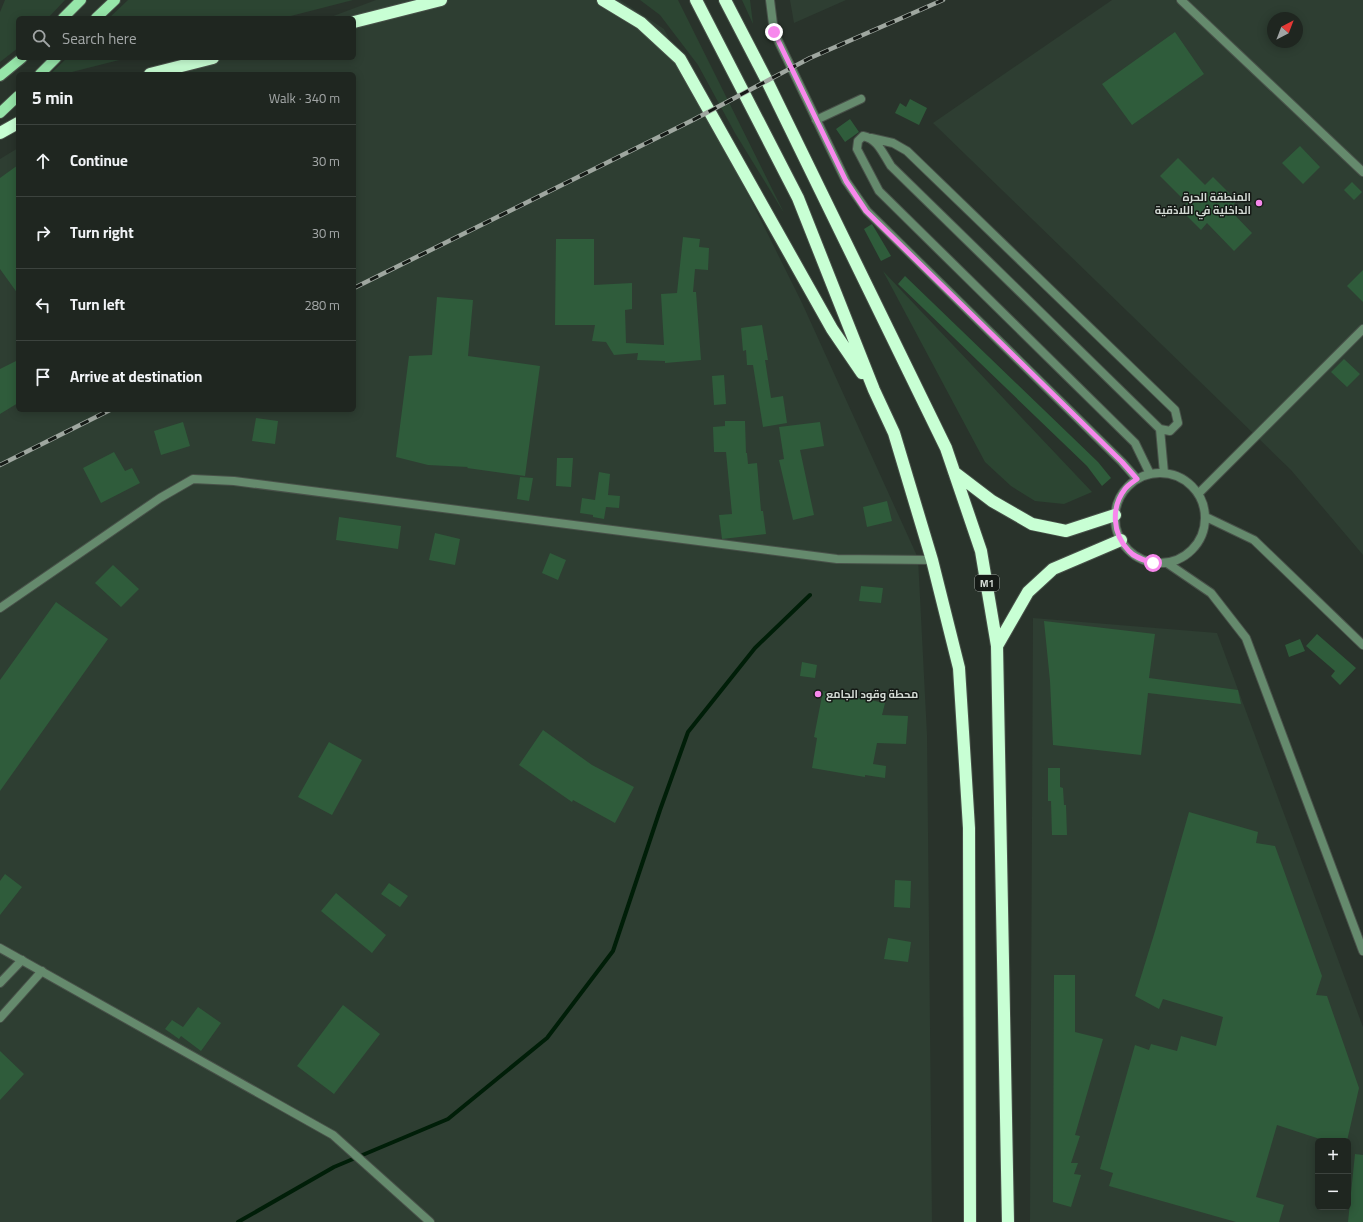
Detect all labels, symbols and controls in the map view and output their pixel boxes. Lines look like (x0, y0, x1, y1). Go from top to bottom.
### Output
north arrow (1267, 12, 1303, 48)
search box (16, 16, 356, 60)
route end (765, 23, 783, 41)
text: Search here (62, 24, 136, 53)
icon: search (30, 27, 52, 49)
text: 5 min (32, 82, 73, 114)
text: Walk · 340 m (269, 86, 340, 110)
text: Continue (70, 146, 128, 175)
text: 30 m (312, 149, 340, 173)
icon: ahead (32, 150, 54, 172)
place label: المنطقة الحرة الداخلية في اللاذقية (1155, 187, 1251, 220)
marker: المنطقة الحرة الداخلية في اللاذقية (1254, 198, 1264, 208)
text: Turn right (70, 218, 134, 247)
text: 30 m (312, 221, 340, 245)
icon: right (32, 222, 54, 244)
text: Turn left (70, 290, 125, 319)
text: 280 m (304, 293, 340, 317)
icon: left (32, 294, 54, 316)
text: Arrive at destination (70, 362, 202, 391)
icon: arrive (32, 366, 54, 388)
route start (1144, 554, 1162, 572)
road number: M1 (975, 575, 999, 591)
place label: محطة وقود الجامع (826, 684, 918, 704)
marker: محطة وقود الجامع (813, 689, 823, 699)
map controls (1315, 1138, 1351, 1210)
button: + (1315, 1138, 1351, 1174)
button: − (1315, 1174, 1351, 1210)

